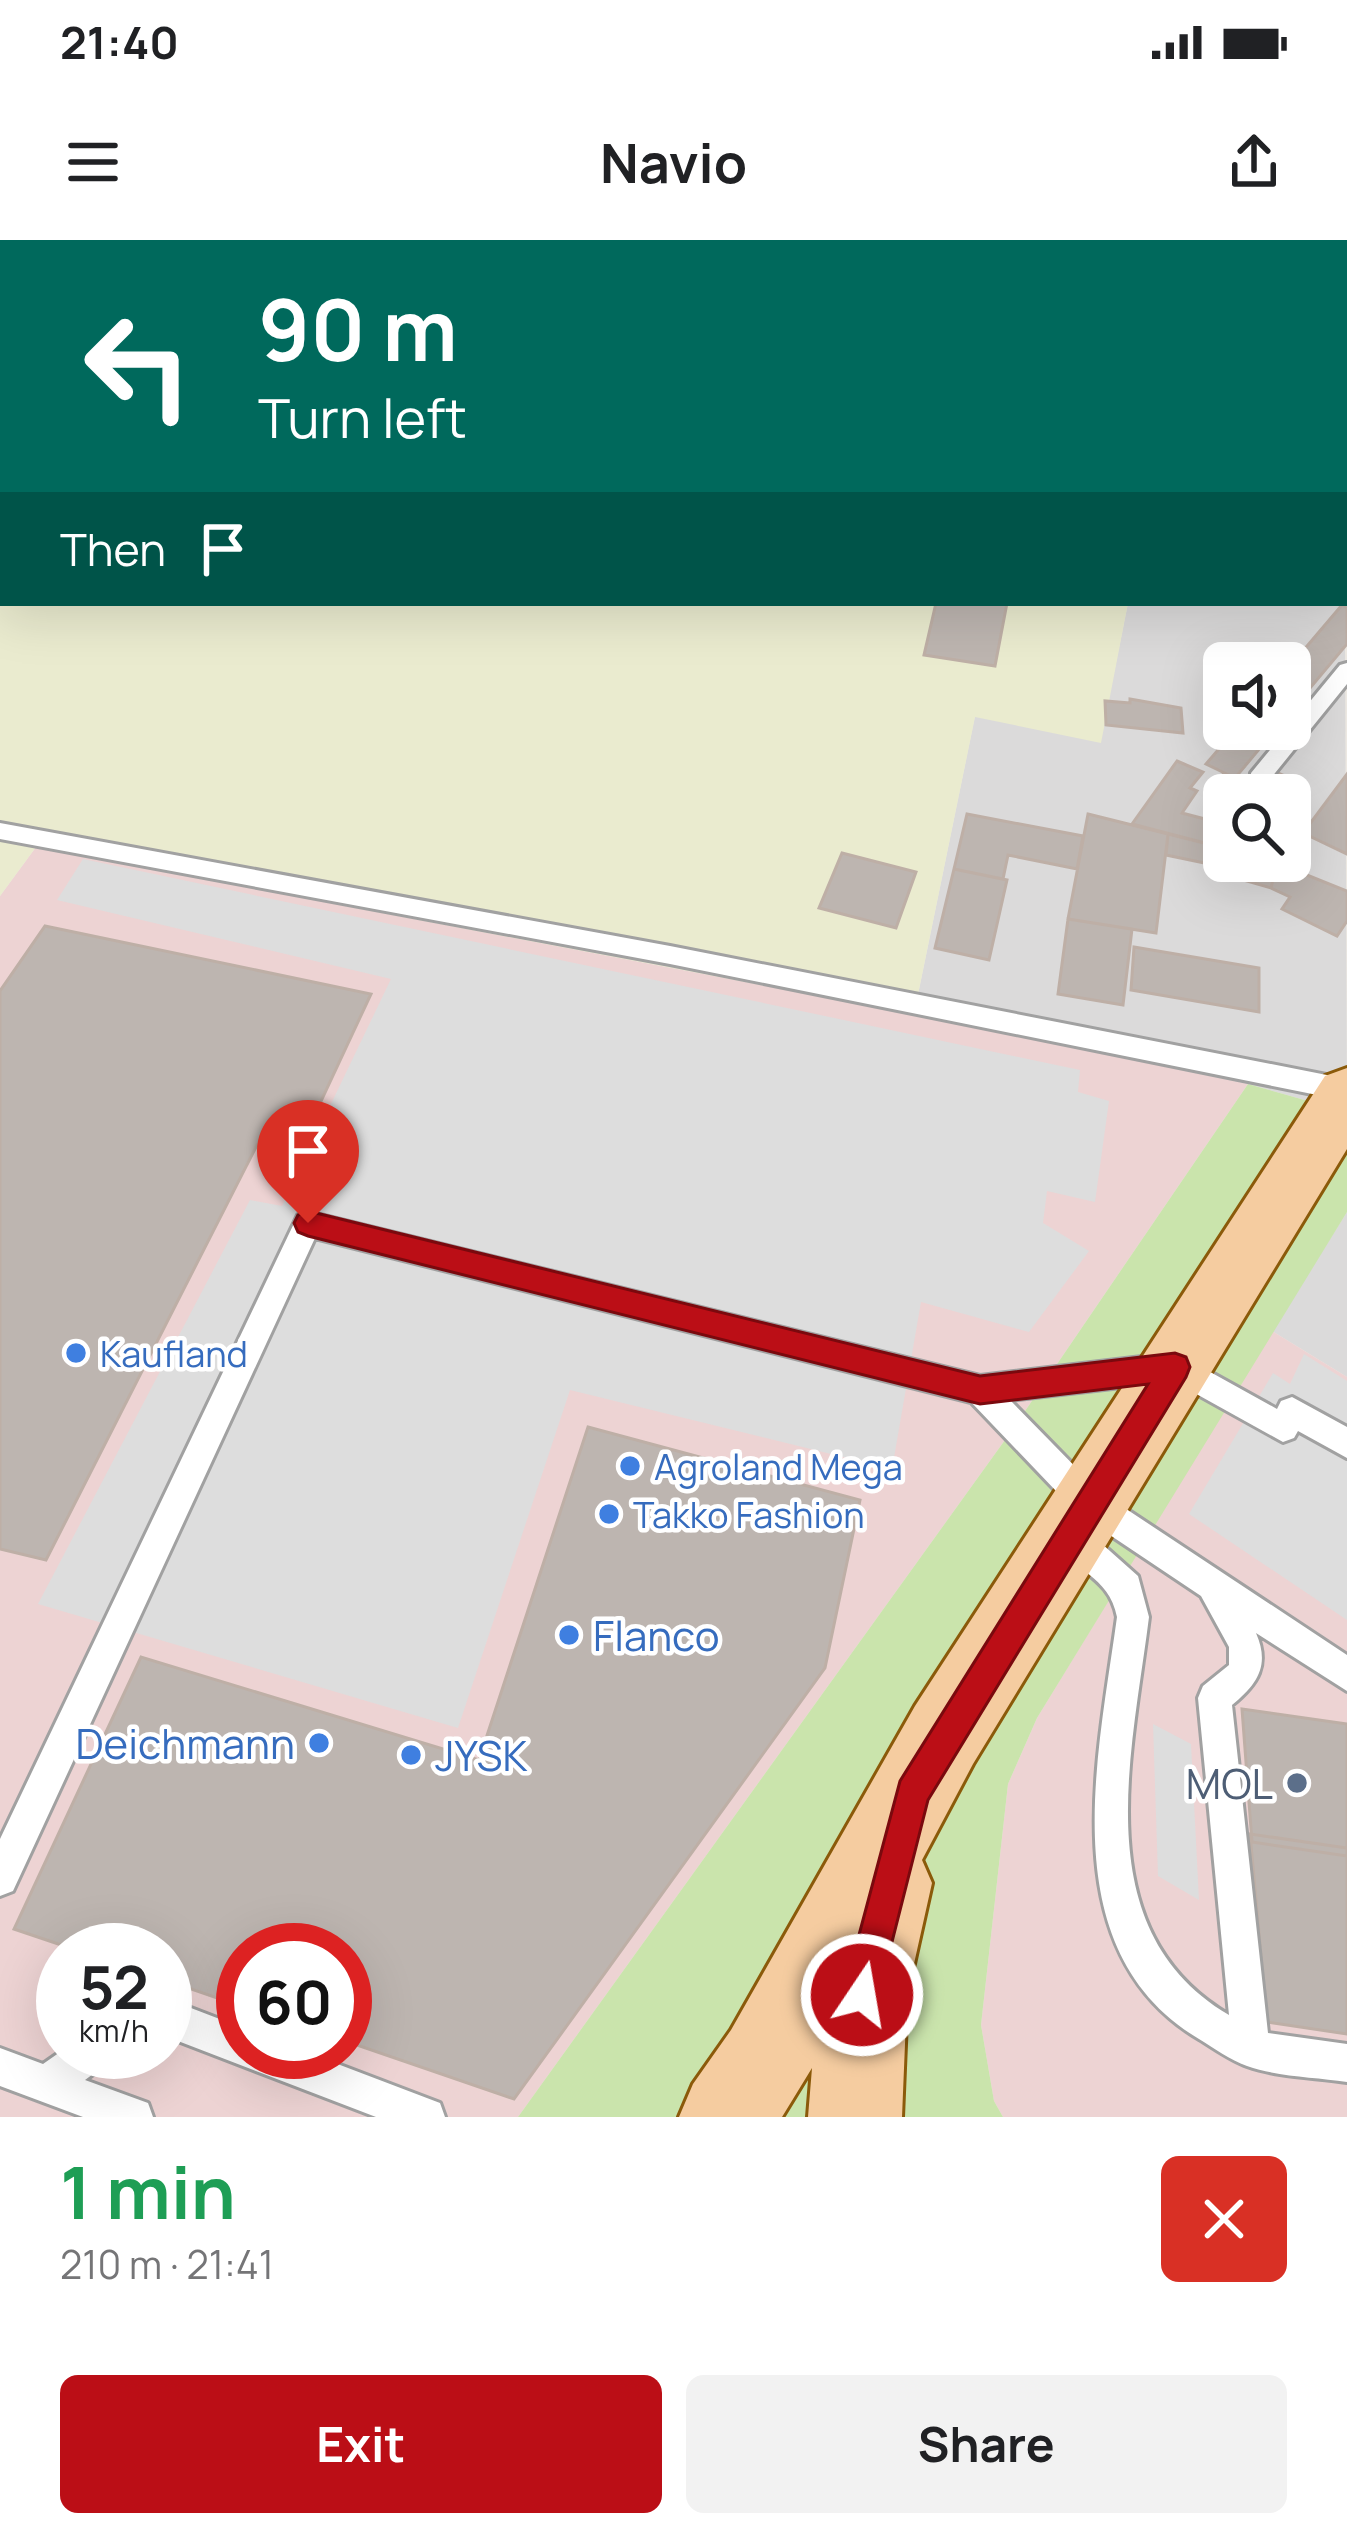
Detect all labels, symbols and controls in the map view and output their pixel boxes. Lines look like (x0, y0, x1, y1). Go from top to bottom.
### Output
text: 21:40 (60, 11, 179, 73)
text: Navio (600, 125, 747, 199)
icon: menu (60, 129, 126, 195)
icon: share (1221, 129, 1287, 195)
text: 90 m (258, 271, 458, 386)
icon: left (60, 288, 216, 444)
text: Turn left (258, 380, 467, 454)
icon: arrive (190, 516, 256, 582)
text: Then (60, 518, 166, 580)
map controls (1203, 642, 1311, 882)
button: sound (1203, 642, 1311, 750)
button: search (1203, 774, 1311, 882)
pin (257, 1100, 359, 1223)
icon: arrive (275, 1118, 341, 1184)
place label: Kaufland (100, 1329, 248, 1378)
marker: Kaufland (63, 1340, 89, 1366)
place label: Agroland Mega (654, 1442, 903, 1491)
marker: Agroland Mega (617, 1453, 643, 1479)
place label: Takko Fashion (633, 1490, 865, 1539)
marker: Takko Fashion (596, 1501, 622, 1527)
place label: Flanco (593, 1606, 720, 1664)
marker: Flanco (556, 1622, 582, 1648)
place label: Deichmann (75, 1714, 295, 1772)
place label: JYSK (435, 1726, 527, 1784)
marker: Deichmann (306, 1730, 332, 1756)
marker: JYSK (398, 1742, 424, 1768)
place label: MOL (1186, 1754, 1273, 1812)
marker: MOL (1284, 1770, 1310, 1796)
speed limit sign: 60 (216, 1923, 372, 2079)
position arrow (799, 1932, 925, 2058)
text: 52 (79, 1945, 149, 2027)
text: km/h (79, 2010, 149, 2051)
text: 1 min (60, 2142, 236, 2241)
button: close (1161, 2156, 1287, 2282)
text: 210 m · 21:41 (60, 2237, 274, 2291)
button: Exit (60, 2375, 662, 2513)
button: Share (686, 2375, 1287, 2513)

